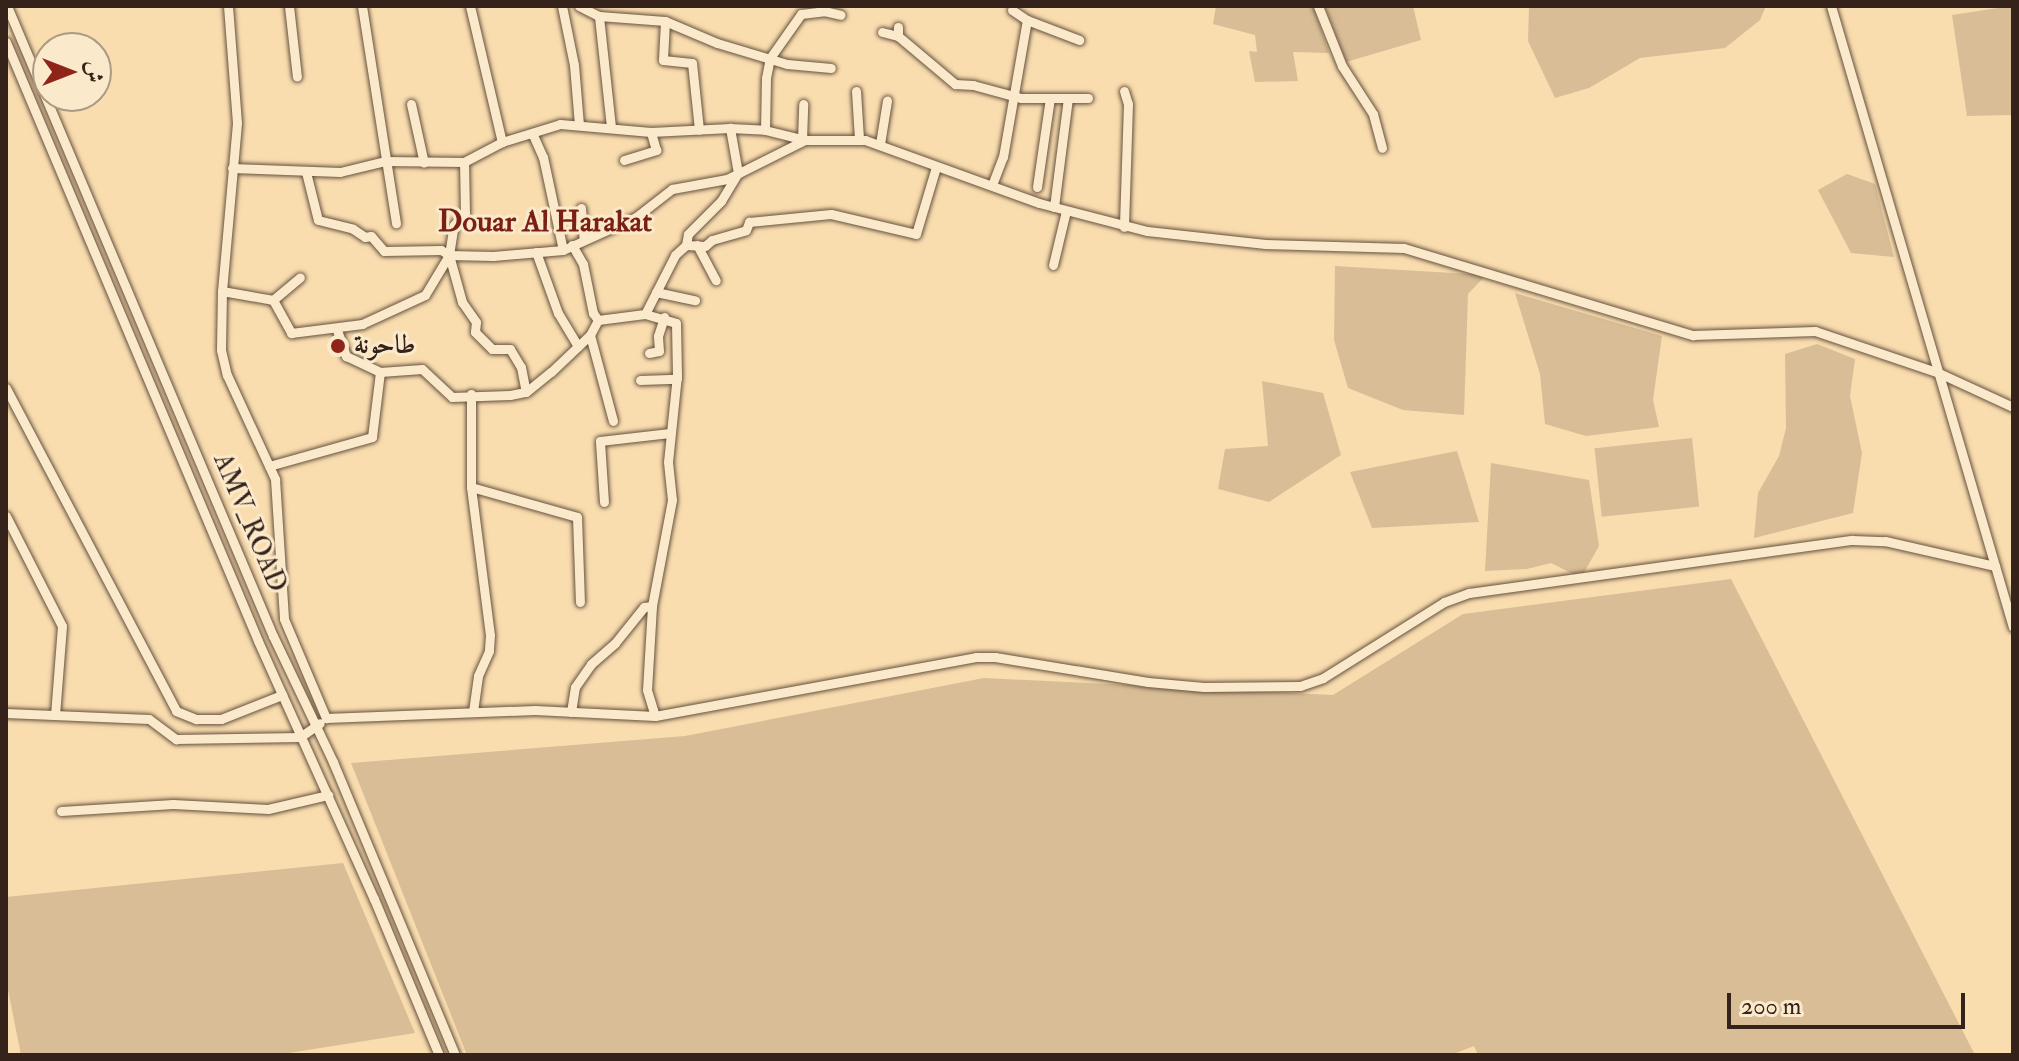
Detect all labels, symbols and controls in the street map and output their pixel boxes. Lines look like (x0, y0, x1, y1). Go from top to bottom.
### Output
north arrow (32, 32, 112, 112)
text: ش (80, 61, 108, 83)
district label: Douar Al Harakat (438, 204, 652, 240)
place label: طاحونة (354, 330, 415, 362)
marker: طاحونة (329, 337, 347, 355)
street label: AMV_ROAD (206, 449, 292, 597)
scale bar (1731, 977, 1969, 1027)
text: 200 m (1741, 991, 1801, 1022)

